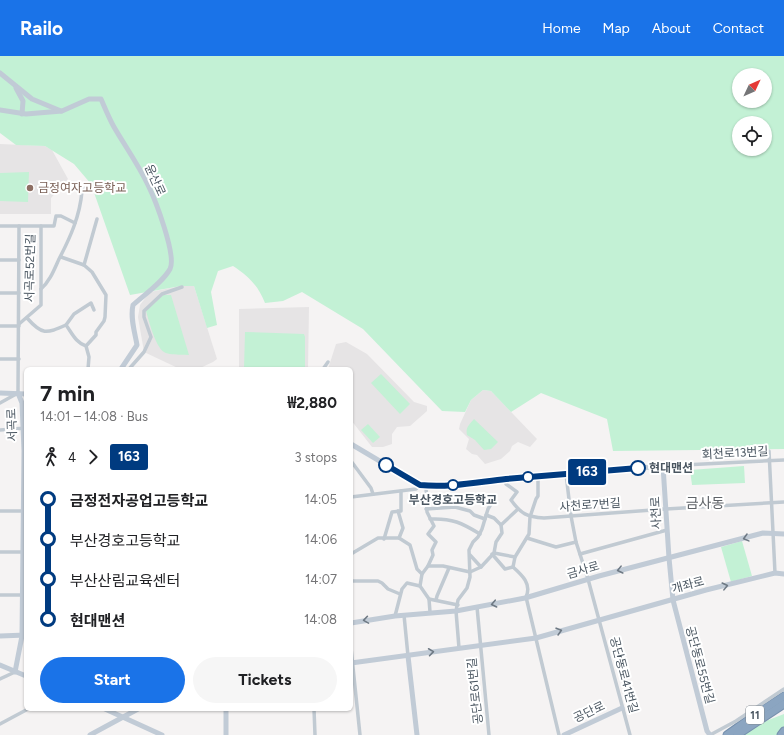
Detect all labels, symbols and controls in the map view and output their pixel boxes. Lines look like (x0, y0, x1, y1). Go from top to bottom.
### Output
text: Railo (20, 17, 63, 40)
text: Home (542, 20, 581, 37)
text: Map (603, 20, 630, 37)
text: About (652, 20, 691, 37)
text: Contact (713, 20, 764, 37)
north arrow (732, 68, 772, 108)
map controls (732, 68, 772, 156)
button: locate (732, 116, 772, 156)
street label: 윤산로 (142, 162, 168, 198)
place label: 금정여자고등학교 (38, 181, 126, 195)
marker: 금정여자고등학교 (25, 183, 35, 193)
street label: 서곡로52번길 (22, 233, 38, 303)
text: 7 min (40, 380, 95, 407)
text: ₩2,880 (288, 394, 337, 412)
street label: 서곡로 (4, 408, 20, 442)
text: 14:01 – 14:08 · Bus (40, 409, 148, 424)
street label: 회천로13번길 (701, 444, 769, 462)
icon: walk (40, 446, 62, 468)
icon: forward (82, 446, 104, 468)
text: 163 (118, 448, 140, 465)
text: 4 (68, 450, 76, 465)
text: 3 stops (294, 450, 337, 465)
unlabelled marker (378, 457, 394, 473)
line badge: 163 (564, 459, 610, 485)
marker: 현대맨션 (630, 460, 646, 476)
place label: 현대맨션 (649, 461, 693, 475)
text: 163 (576, 463, 598, 480)
unlabelled marker (522, 471, 534, 483)
marker: 부산경호고등학교 (447, 479, 459, 491)
text: 금정전자공업고등학교 (70, 492, 208, 510)
text: 14:05 (304, 492, 337, 507)
place label: 부산경호고등학교 (409, 493, 497, 507)
district label: 금사동 (686, 495, 724, 512)
street label: 사천로7번길 (559, 496, 621, 514)
street label: 사천로 (648, 496, 664, 530)
text: 부산경호고등학교 (70, 532, 180, 550)
text: 14:06 (305, 532, 337, 547)
one-way arrow (742, 533, 749, 542)
street label: 금사로 (565, 559, 601, 581)
one-way arrow (617, 566, 623, 574)
text: 부산산림교육센터 (70, 572, 180, 590)
text: 14:07 (305, 572, 337, 587)
street label: 개좌로 (670, 574, 706, 596)
one-way arrow (722, 582, 728, 590)
one-way arrow (491, 599, 497, 607)
text: 현대맨션 (70, 612, 125, 630)
text: 14:08 (304, 612, 337, 627)
one-way arrow (362, 615, 369, 624)
street label: 공단동로55번길 (683, 625, 717, 705)
one-way arrow (556, 627, 563, 636)
street label: 공단동로41번길 (607, 635, 641, 715)
one-way arrow (428, 648, 434, 657)
button: Start (40, 657, 185, 703)
button: Tickets (193, 657, 337, 703)
street label: 공단로61번길 (465, 657, 485, 725)
street label: 공단로 (571, 699, 607, 725)
road number: 11 (746, 706, 764, 724)

